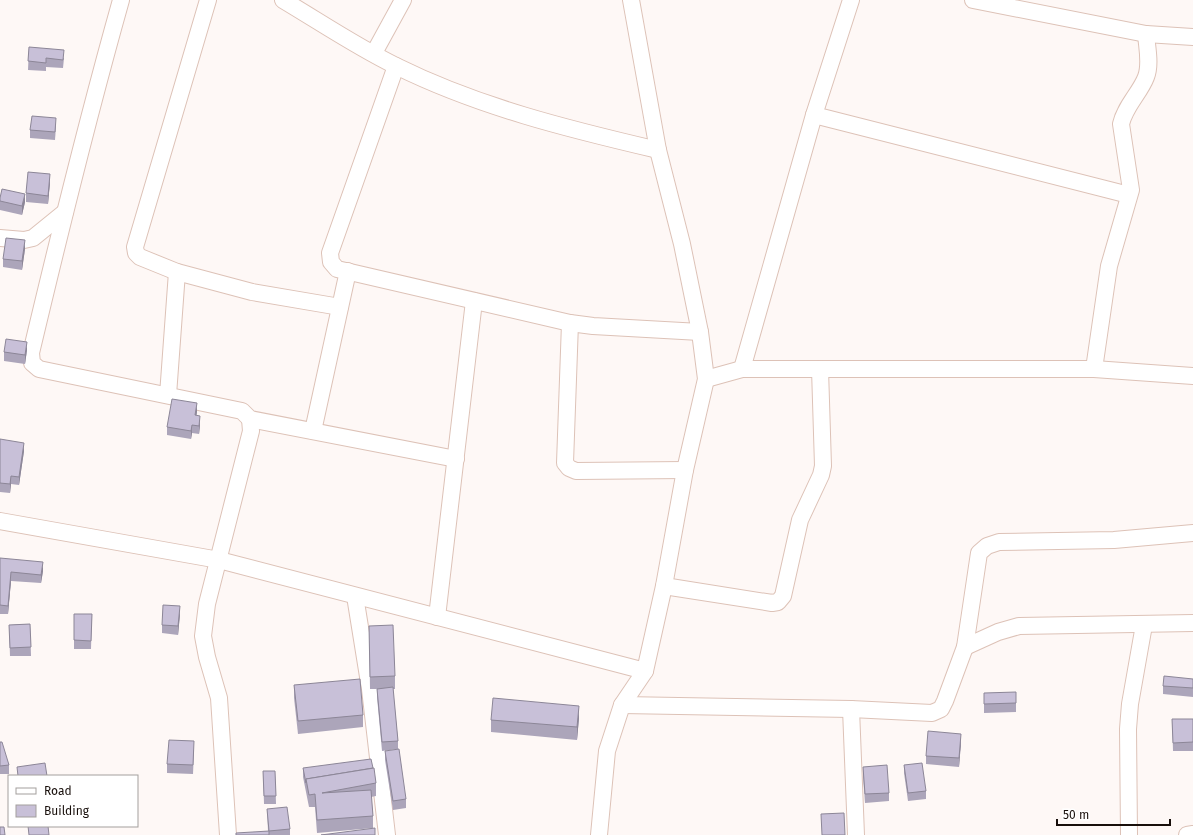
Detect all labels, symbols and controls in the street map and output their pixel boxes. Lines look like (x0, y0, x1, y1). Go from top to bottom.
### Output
legend (8, 775, 138, 827)
text: Road (44, 784, 72, 798)
scale bar (1057, 801, 1170, 827)
text: Building (44, 804, 90, 818)
text: 50 m (1063, 808, 1089, 822)

